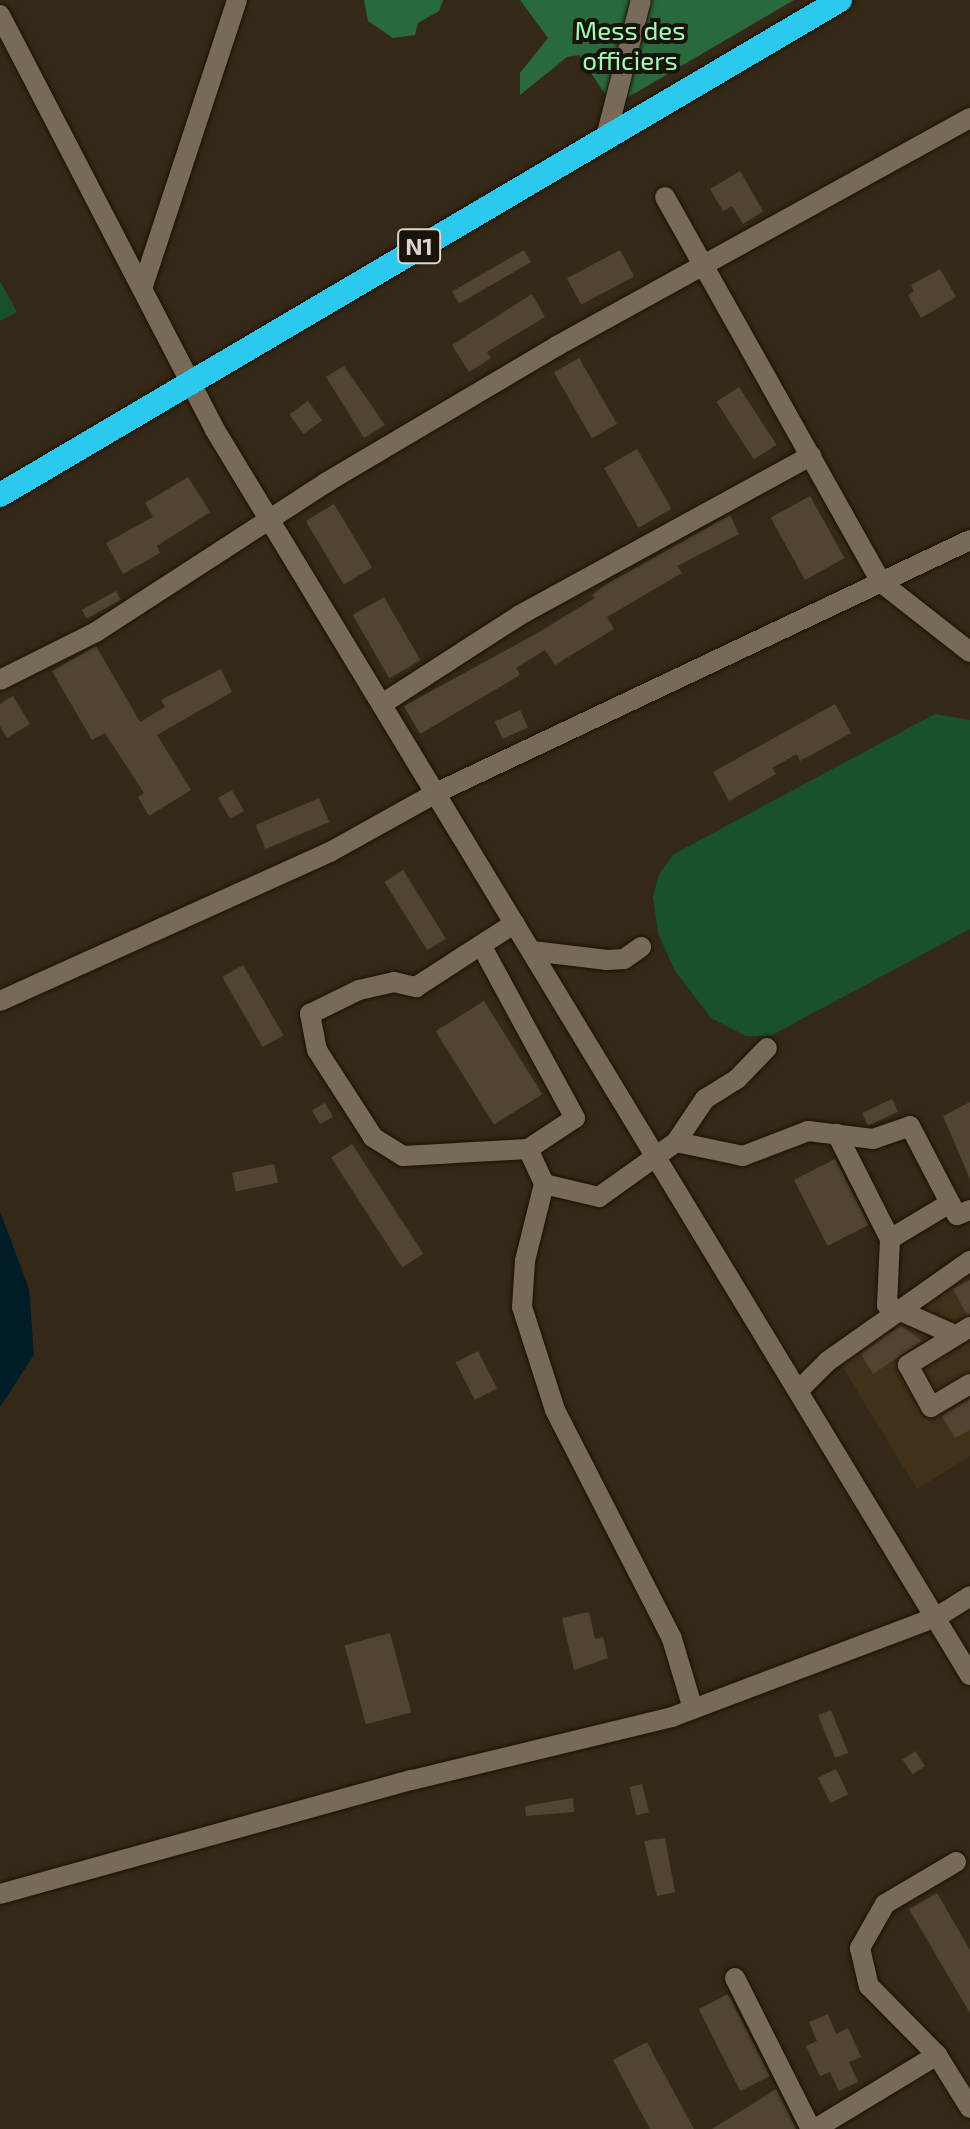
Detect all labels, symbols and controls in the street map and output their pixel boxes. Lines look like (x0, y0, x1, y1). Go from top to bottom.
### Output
park label: Mess des officiers (574, 14, 686, 76)
road number: N1 (397, 226, 441, 266)

